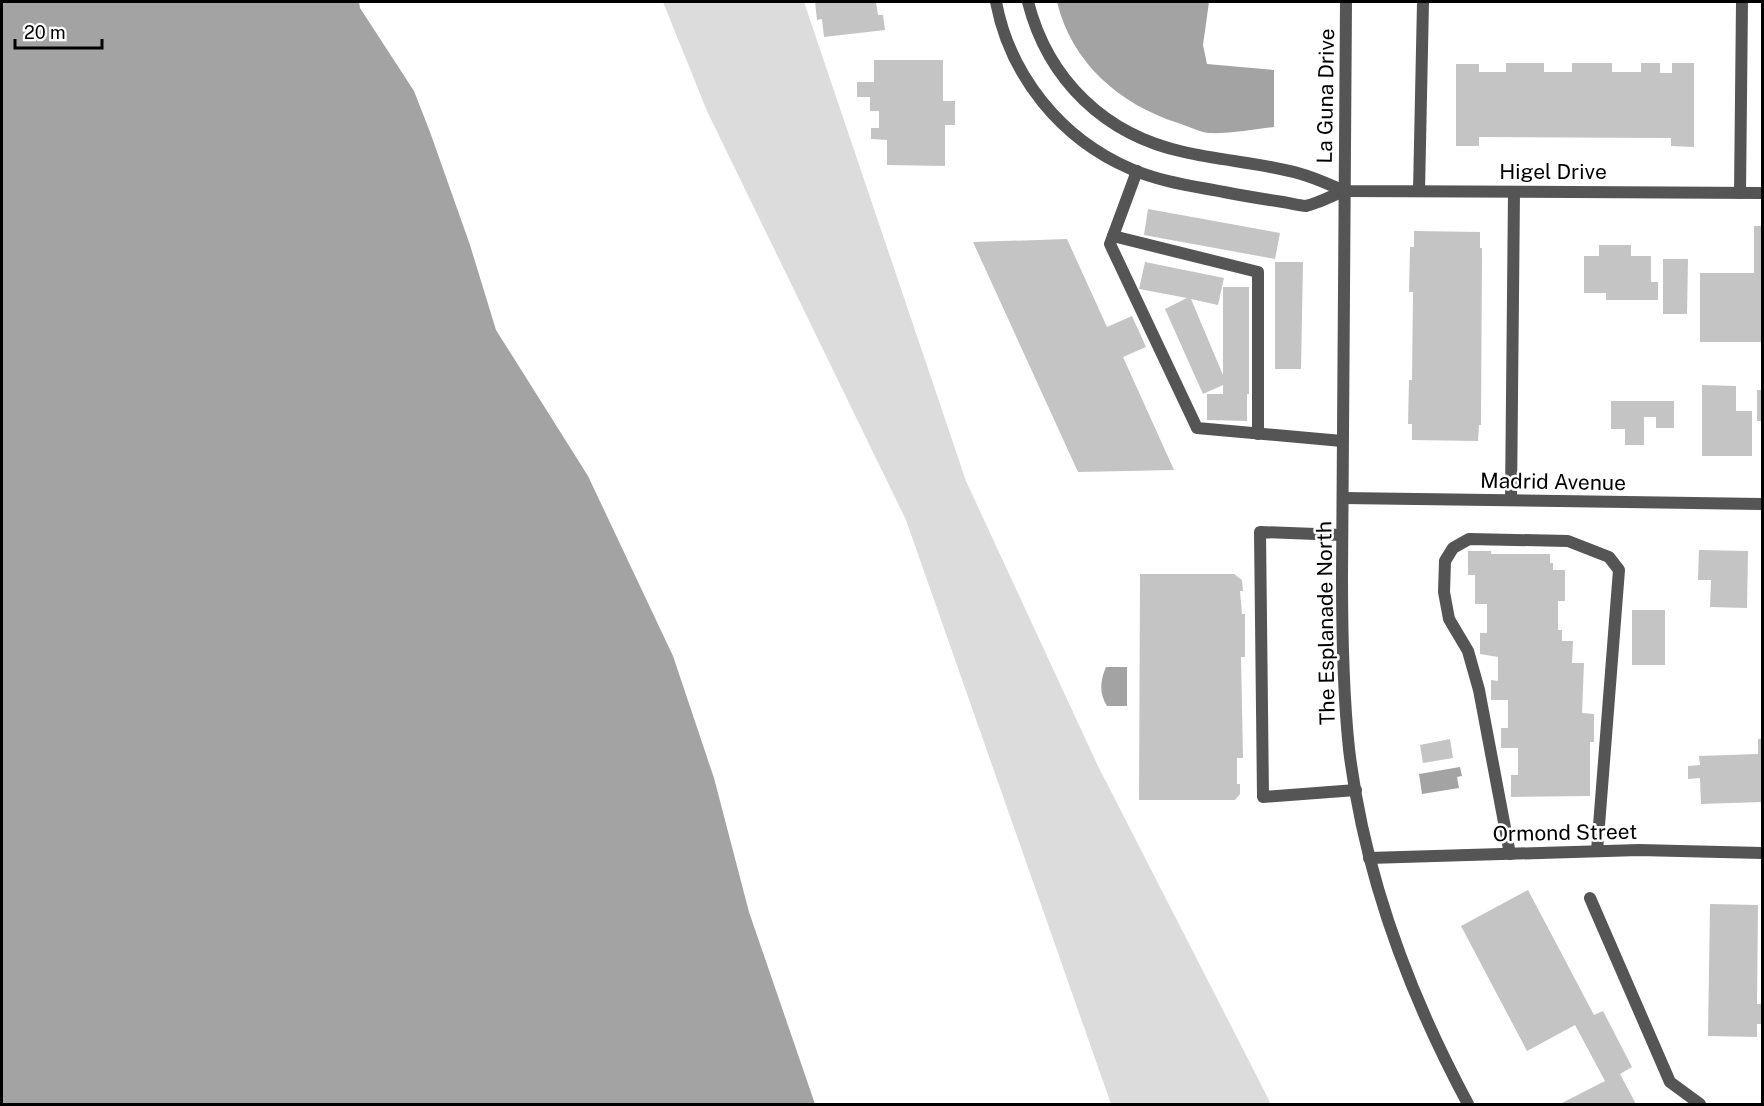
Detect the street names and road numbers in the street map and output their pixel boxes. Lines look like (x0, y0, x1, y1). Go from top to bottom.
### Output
street label: La Guna Drive (1312, 28, 1339, 164)
street label: Higel Drive (1499, 159, 1607, 184)
street label: Madrid Avenue (1480, 468, 1626, 495)
street label: The Esplanade North (1311, 521, 1340, 725)
street label: Ormond Street (1492, 819, 1638, 846)

